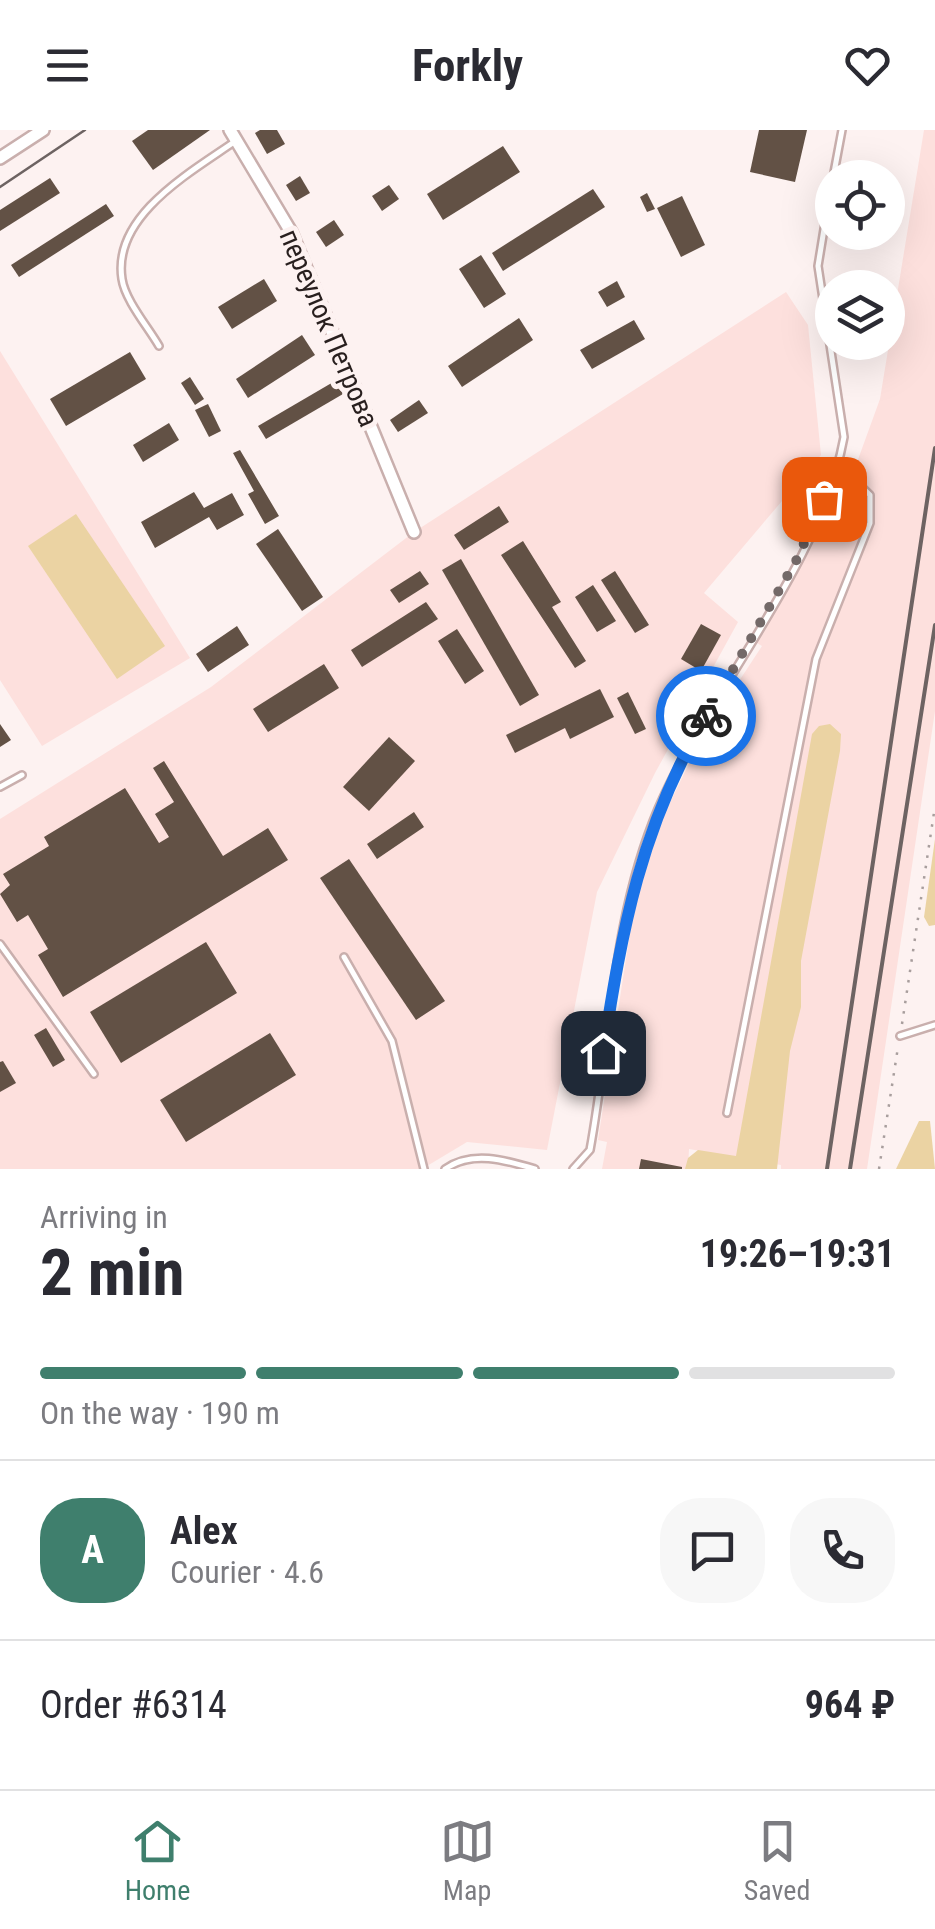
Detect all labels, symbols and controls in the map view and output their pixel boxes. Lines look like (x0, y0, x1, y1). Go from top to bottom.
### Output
icon: menu (40, 38, 95, 93)
icon: heart (840, 38, 895, 93)
text: Forkly (412, 39, 523, 92)
map controls (815, 160, 905, 360)
button: locate (815, 160, 905, 250)
street label: переулок Петрова (273, 224, 385, 432)
button: layers (815, 270, 905, 360)
pin (782, 457, 867, 542)
icon: bag (797, 472, 852, 527)
courier (656, 666, 756, 766)
icon: bike (679, 689, 734, 744)
pin (561, 1011, 646, 1096)
icon: home (576, 1026, 631, 1081)
text: Arriving in (40, 1198, 168, 1236)
text: 19:26–19:31 (700, 1232, 895, 1276)
text: 2 min (40, 1235, 184, 1311)
text: On the way · 190 m (40, 1394, 280, 1432)
button: chat (660, 1498, 765, 1603)
button: phone (790, 1498, 895, 1603)
text: Alex (170, 1509, 238, 1553)
text: A (81, 1528, 104, 1572)
text: Courier · 4.6 (170, 1553, 324, 1591)
text: Order #6314 (40, 1683, 227, 1727)
text: 964 ₽ (805, 1683, 895, 1727)
tab: Home (125, 1814, 190, 1907)
tab: Map (440, 1814, 495, 1907)
tab: Saved (744, 1814, 810, 1907)

